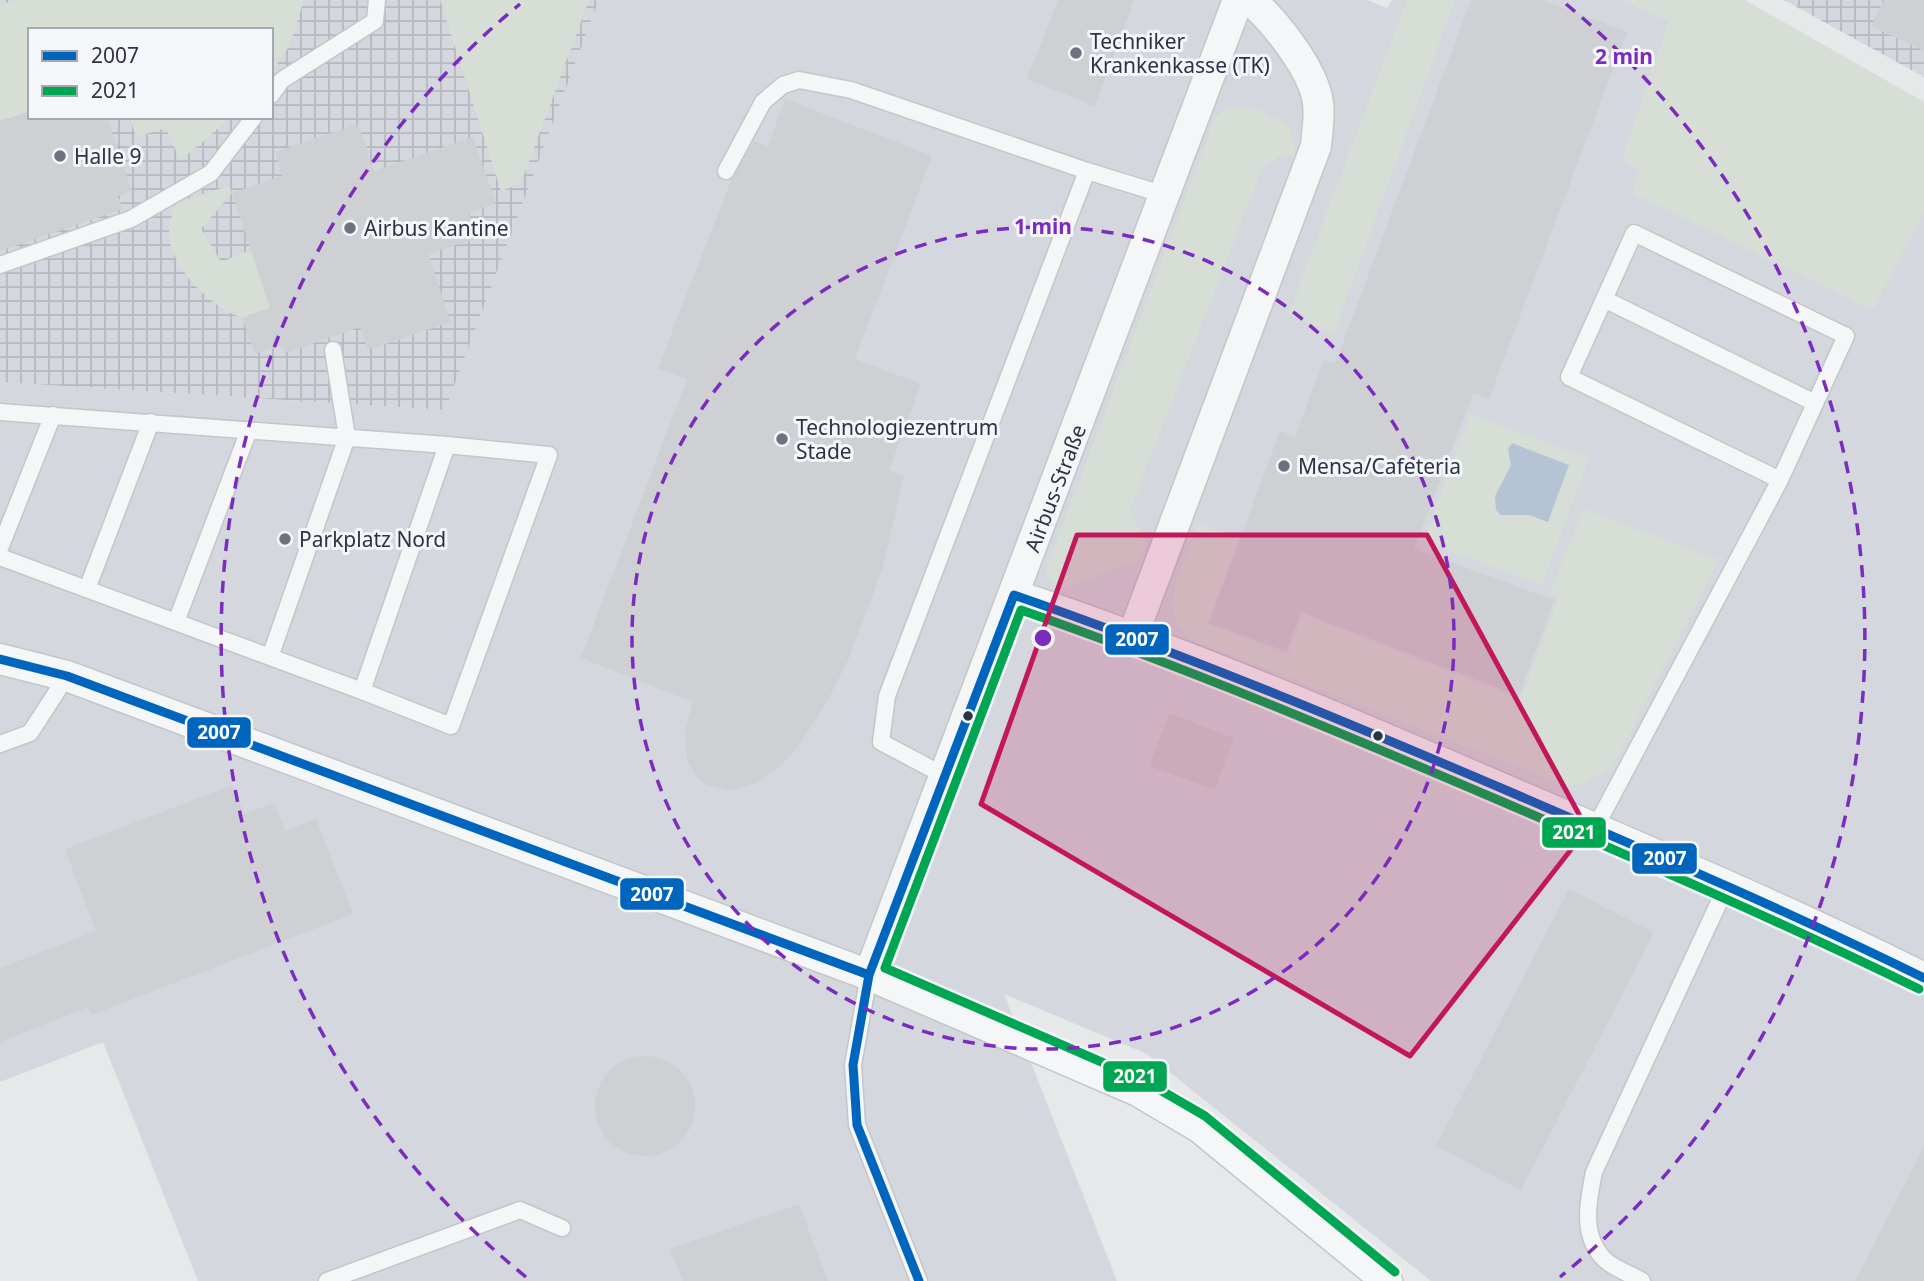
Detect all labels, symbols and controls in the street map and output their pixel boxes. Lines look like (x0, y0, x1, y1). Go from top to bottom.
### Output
place label: Techniker Krankenkasse (TK) (1090, 27, 1270, 79)
legend (28, 28, 273, 119)
text: 2007 (91, 41, 139, 69)
text: 2 min (1595, 42, 1653, 70)
marker: Techniker Krankenkasse (TK) (1068, 45, 1084, 61)
text: 2021 (91, 76, 139, 104)
place label: Halle 9 (74, 142, 142, 170)
marker: Halle 9 (52, 148, 68, 164)
text: 1 min (1014, 212, 1072, 240)
place label: Airbus Kantine (364, 214, 509, 242)
marker: Airbus Kantine (342, 220, 358, 236)
place label: Technologiezentrum Stade (796, 413, 998, 465)
street label: Airbus-Straße (1018, 420, 1092, 556)
marker: Technologiezentrum Stade (774, 431, 790, 447)
place label: Mensa/Cafeteria (1298, 452, 1461, 480)
marker: Mensa/Cafeteria (1276, 458, 1292, 474)
place label: Parkplatz Nord (299, 525, 446, 553)
marker: Parkplatz Nord (277, 531, 293, 547)
line badge: 2007 (1104, 623, 1170, 656)
centre of rings (1031, 626, 1055, 650)
text: 2007 (1115, 626, 1159, 652)
unlabelled marker (961, 709, 975, 723)
line badge: 2007 (186, 716, 252, 749)
text: 2007 (197, 719, 241, 745)
unlabelled marker (1371, 729, 1385, 743)
line badge: 2021 (1541, 816, 1607, 849)
text: 2021 (1552, 819, 1596, 845)
line badge: 2007 (1631, 842, 1698, 875)
text: 2007 (1643, 845, 1687, 871)
line badge: 2007 (619, 877, 685, 911)
text: 2007 (630, 881, 674, 907)
line badge: 2021 (1102, 1060, 1168, 1093)
text: 2021 (1113, 1063, 1157, 1089)

